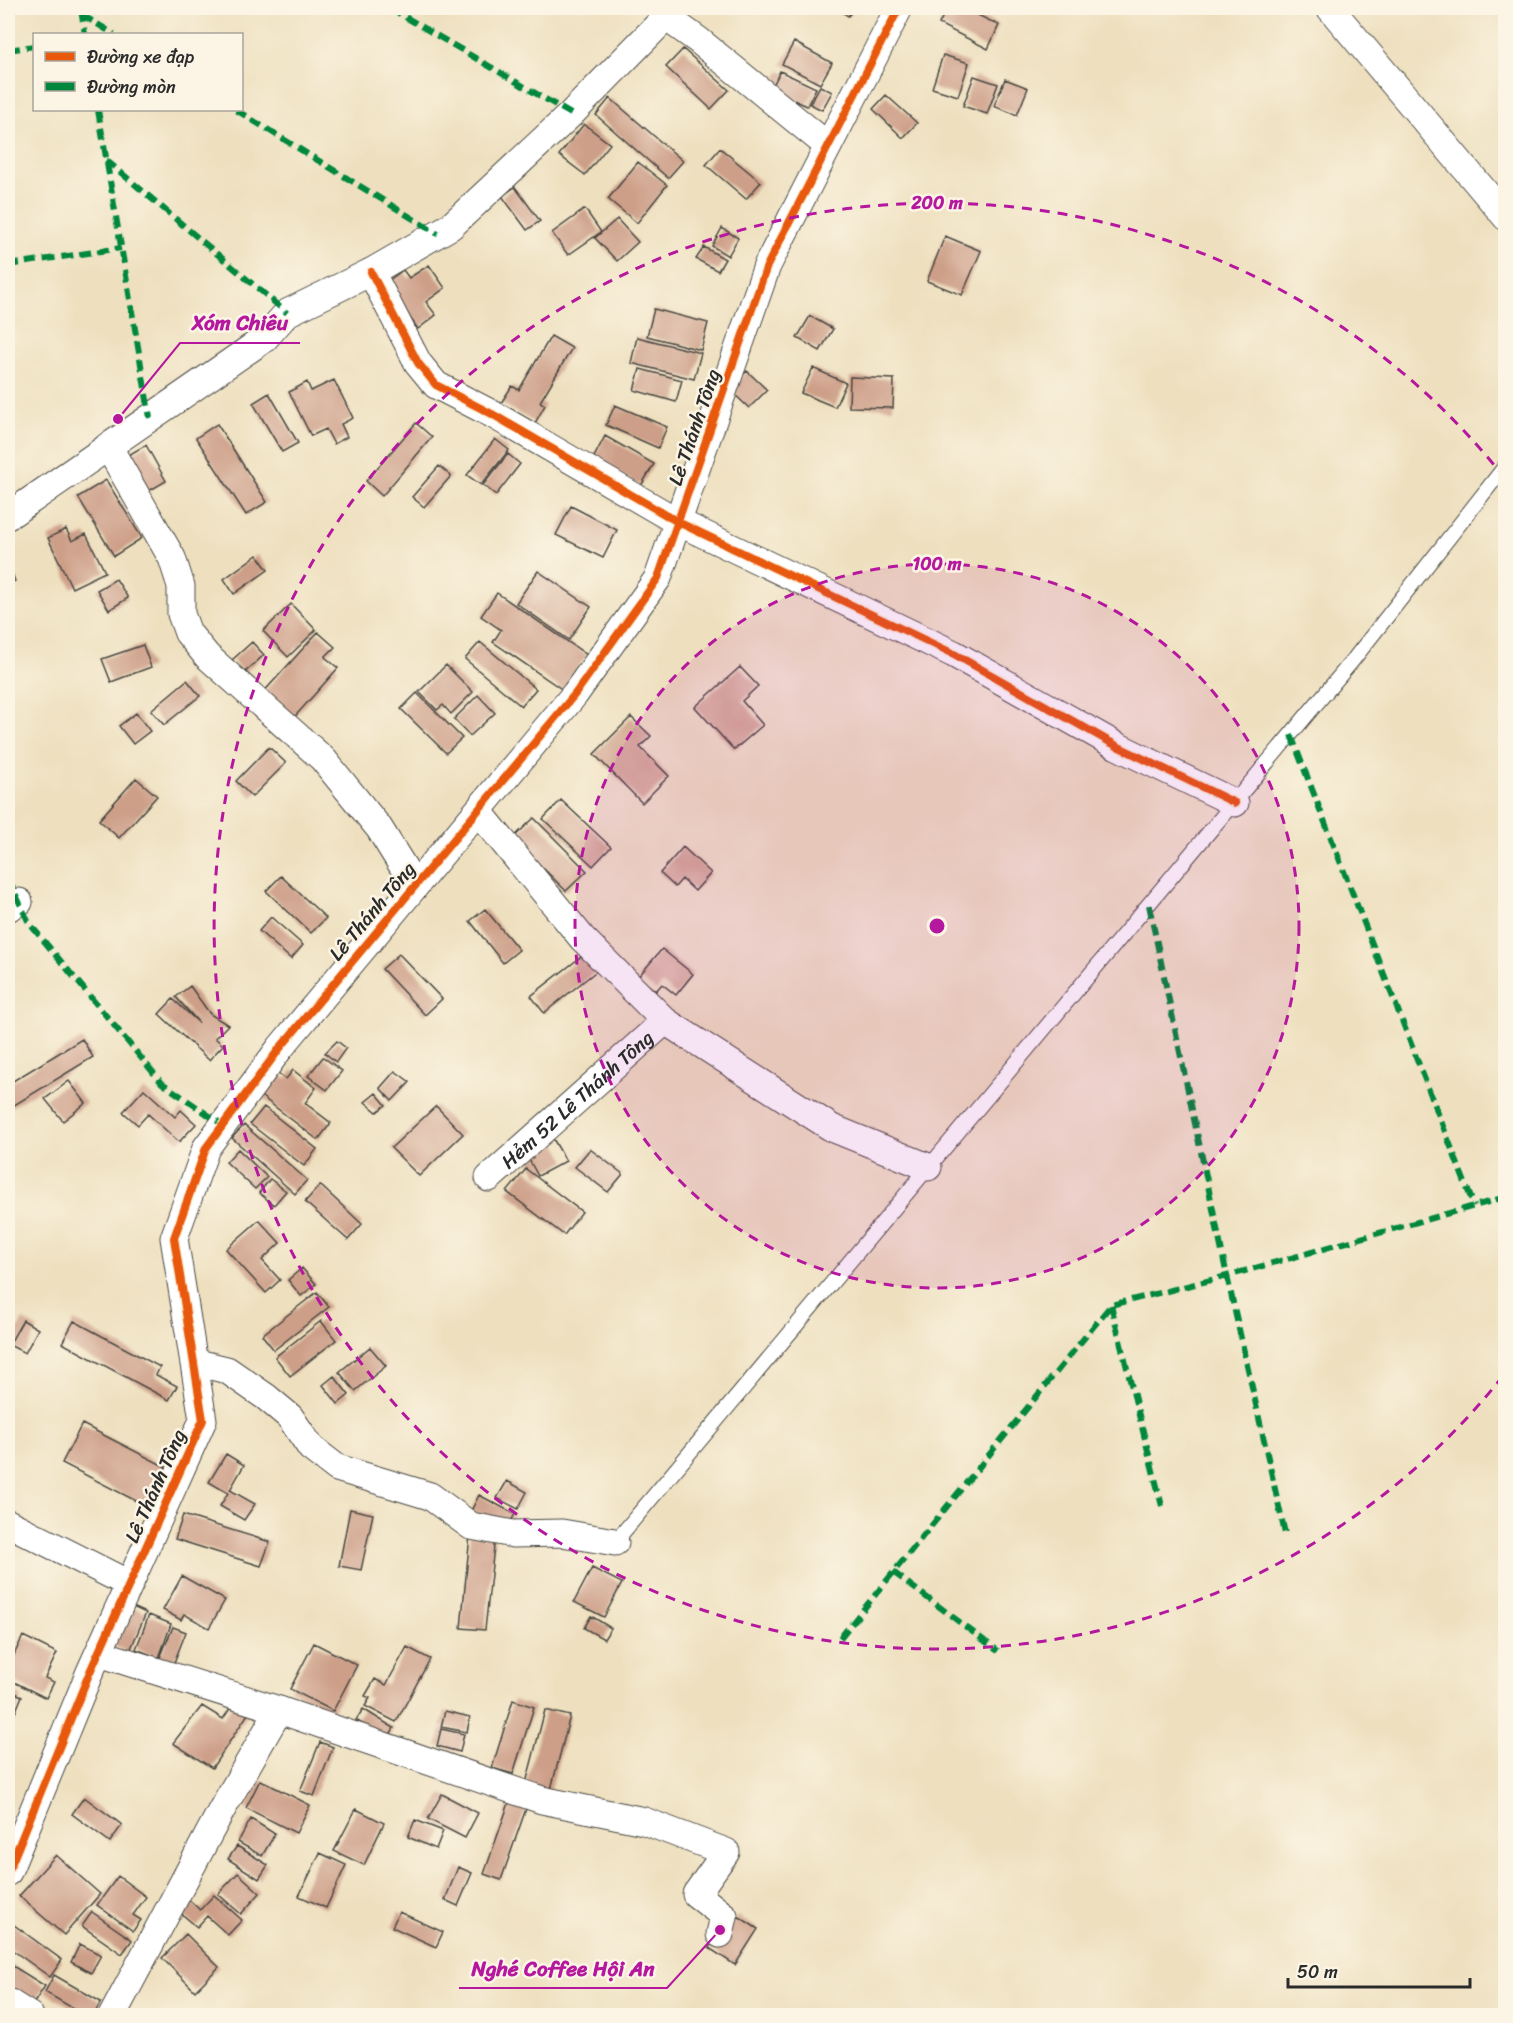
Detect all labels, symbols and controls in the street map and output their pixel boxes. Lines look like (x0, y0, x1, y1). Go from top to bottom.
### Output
legend (33, 33, 243, 111)
text: Đường xe đạp (87, 41, 195, 73)
text: Đường mòn (87, 71, 176, 103)
text: 200 m (910, 187, 963, 219)
callout: Xóm Chiêu (180, 304, 300, 343)
text: Xóm Chiêu (190, 304, 289, 342)
street label: Lê Thánh Tông (658, 364, 731, 490)
text: 100 m (913, 548, 962, 580)
street label: Lê Thánh Tông (320, 854, 425, 969)
centre of rings (927, 916, 947, 936)
street label: Hẻm 52 Lê Thánh Tông (493, 1022, 662, 1178)
street label: Lê Thánh Tông (115, 1424, 196, 1549)
callout: Nghé Coffee Hội An (459, 1949, 667, 1988)
text: Nghé Coffee Hội An (470, 1950, 655, 1988)
scale bar (1288, 1951, 1470, 1989)
text: 50 m (1297, 1956, 1338, 1988)

